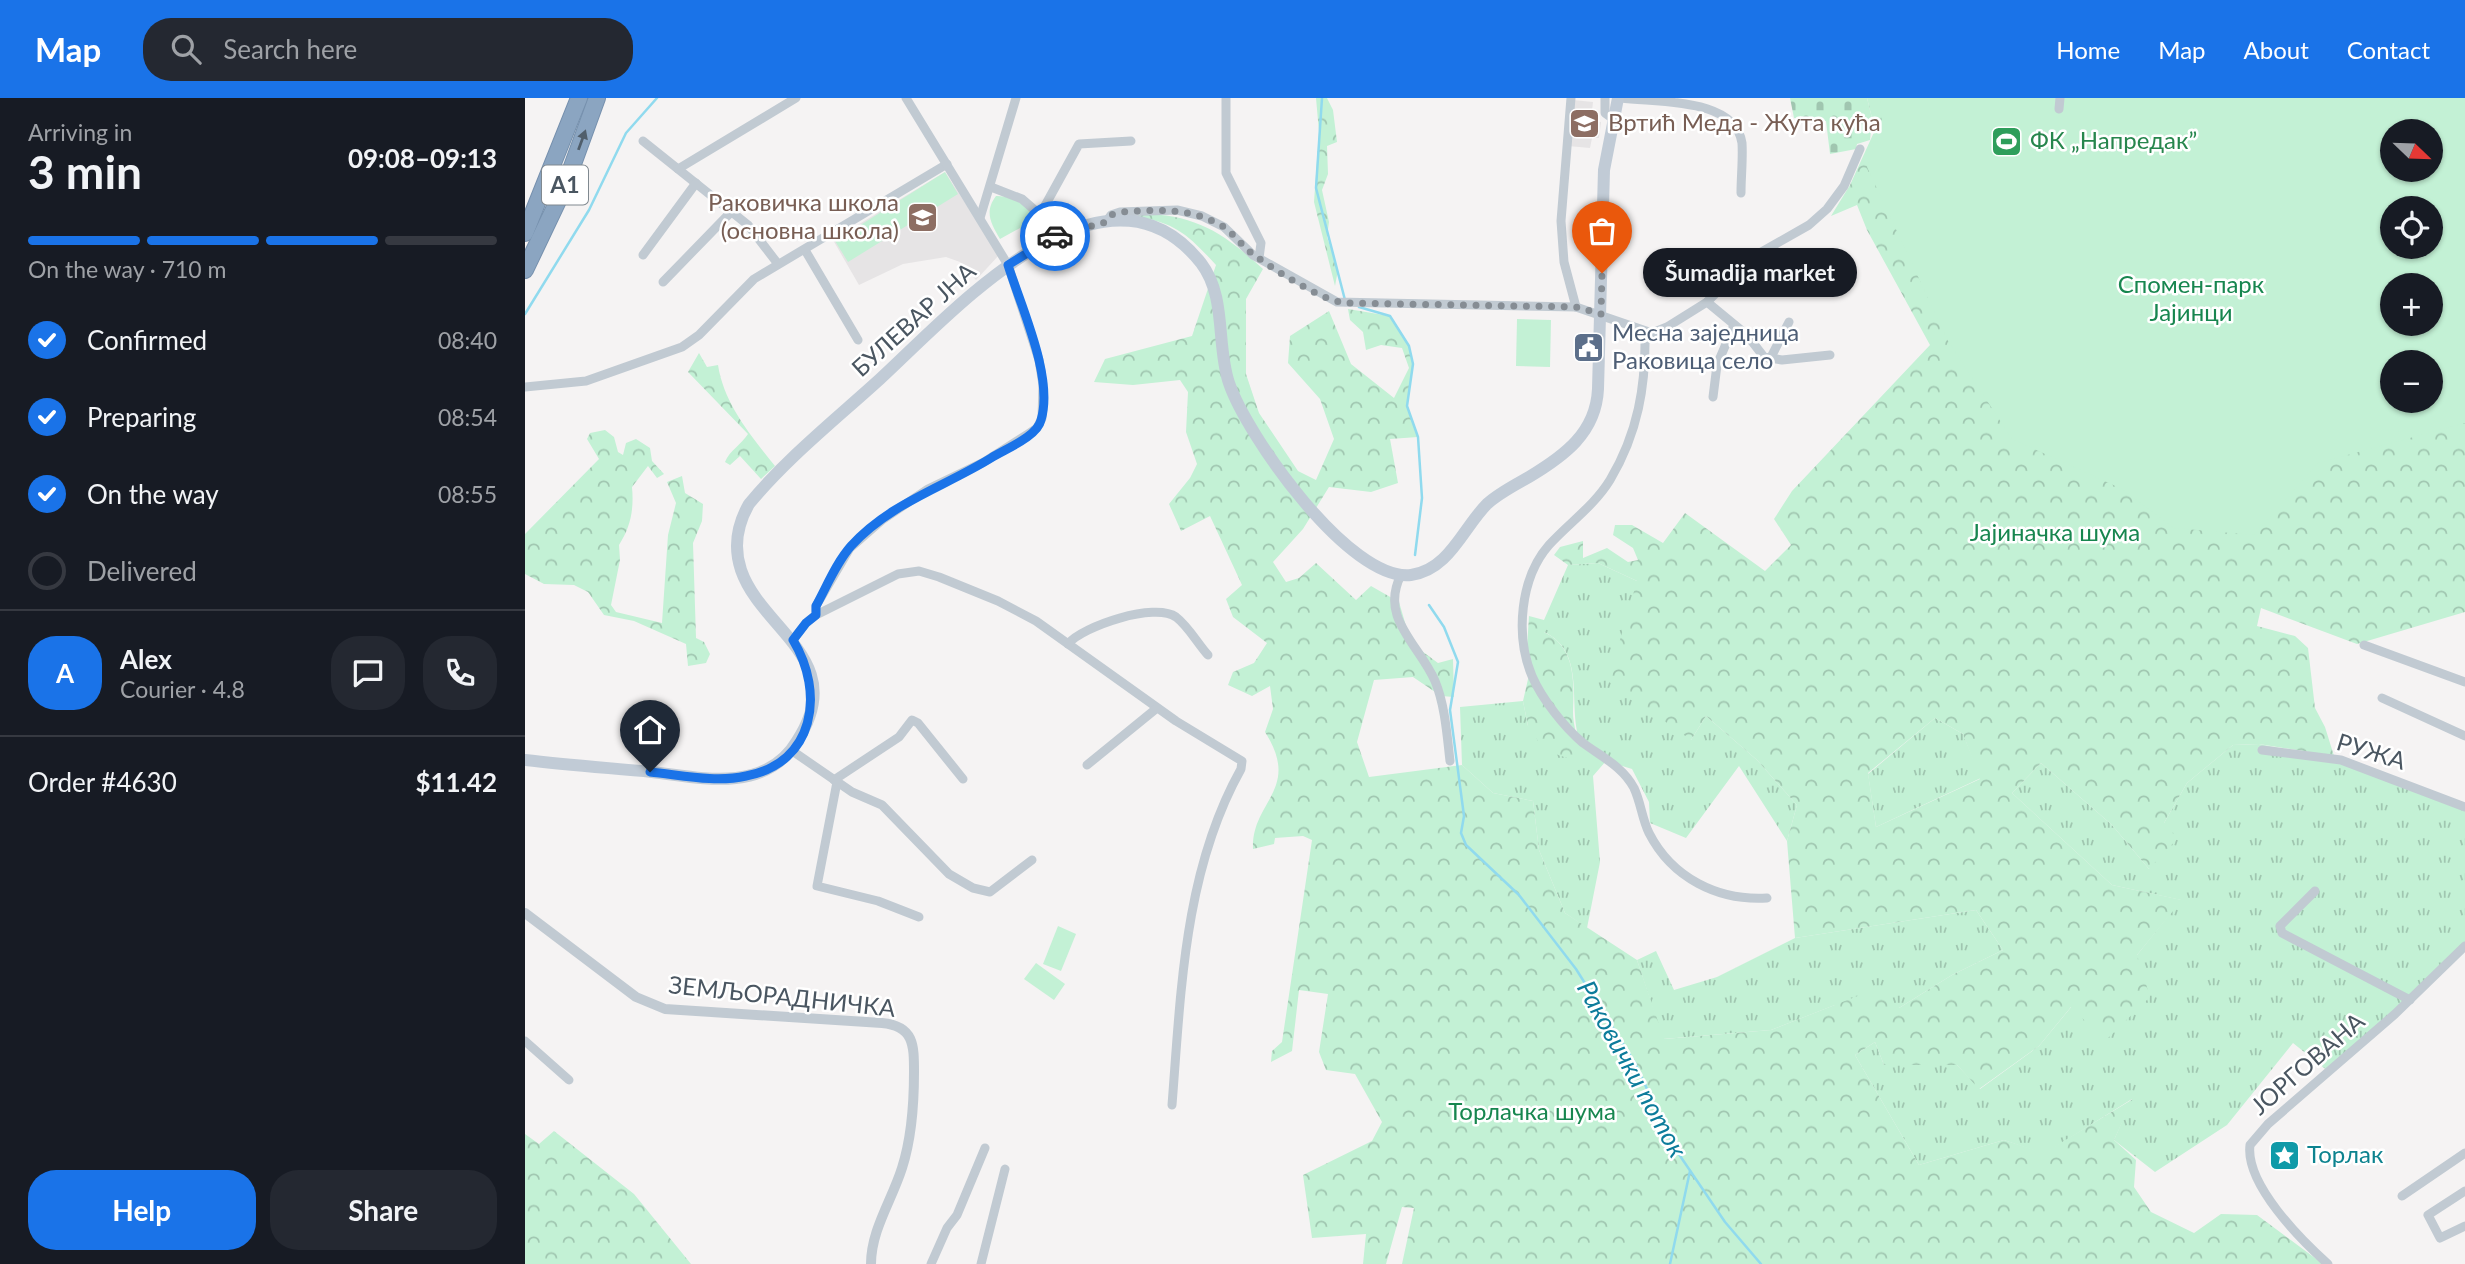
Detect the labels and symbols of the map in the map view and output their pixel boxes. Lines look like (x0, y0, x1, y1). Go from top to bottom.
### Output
school or university icon: Вртић Меда - Жута кућа (1568, 106, 1602, 140)
place label: Вртић Меда - Жута кућа (1608, 107, 1881, 136)
north arrow (2380, 119, 2443, 182)
sports icon: ФК „Напредак” (1990, 124, 2024, 158)
place label: ФК „Напредак” (2030, 125, 2197, 154)
one-way arrow (577, 130, 588, 151)
road number: A1 (542, 166, 588, 204)
place label: Раковичка школа (основна школа) (708, 187, 899, 244)
school or university icon: Раковичка школа (основна школа) (905, 200, 939, 234)
courier (1020, 201, 1090, 271)
pin (1572, 201, 1632, 273)
callout: Šumadija market (1644, 248, 1857, 298)
street label: БУЛЕВАР ЈНА (845, 255, 981, 382)
park label: Спомен-парк Јајинци (2118, 269, 2265, 326)
place label: Месна заједница Раковица село (1612, 317, 1799, 374)
public building icon: Месна заједница Раковица село (1572, 330, 1606, 364)
park label: Јајиначка шума (1970, 517, 2140, 546)
pin (620, 700, 680, 772)
street label: РУЖА (2333, 726, 2410, 775)
street label: ЗЕМЉОРАДНИЧКА (667, 969, 898, 1022)
water label: Раковички поток (1571, 975, 1695, 1163)
street label: ЈОРГОВАНА (2244, 1005, 2370, 1120)
park label: Торлачка шума (1448, 1096, 1616, 1125)
place icon: Торлак (2267, 1138, 2301, 1172)
place label: Торлак (2307, 1139, 2384, 1168)

